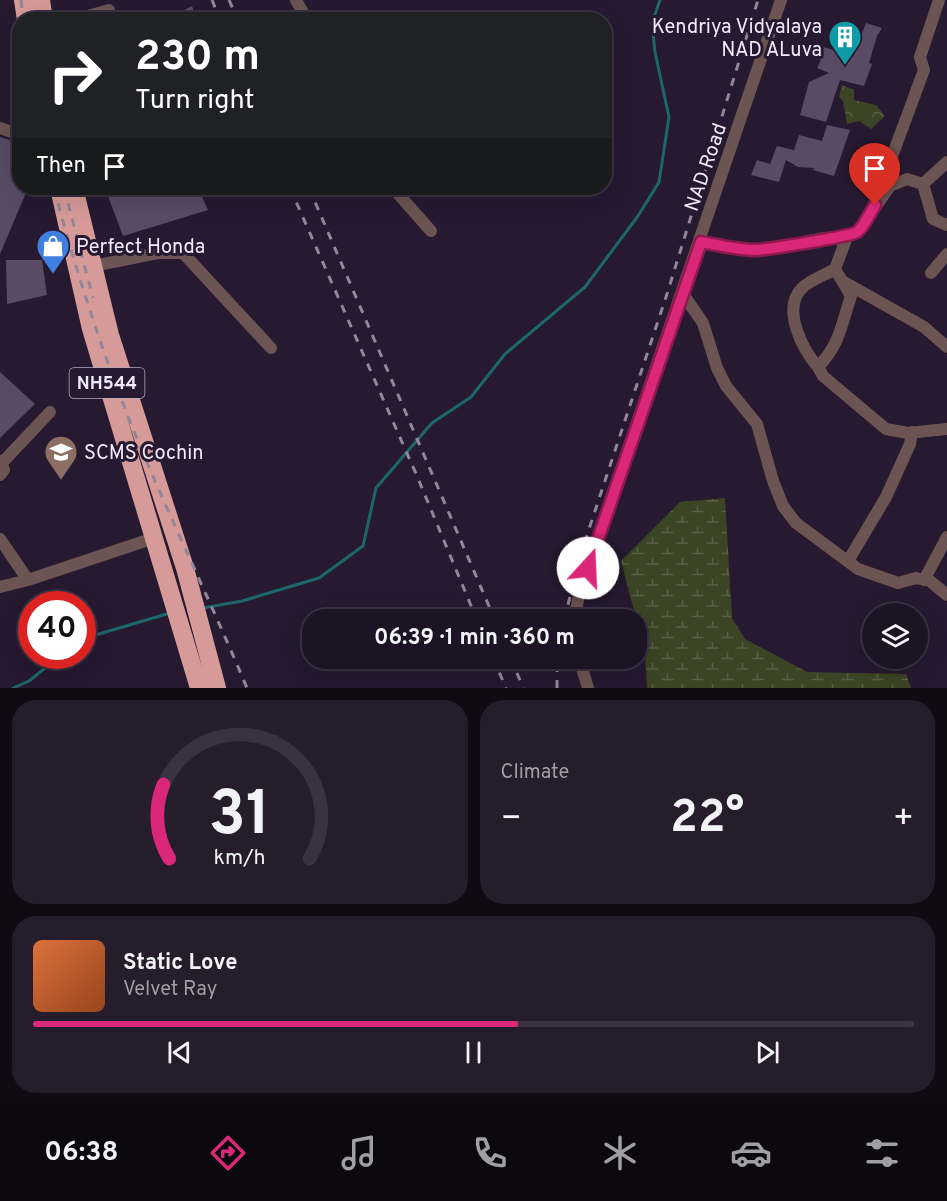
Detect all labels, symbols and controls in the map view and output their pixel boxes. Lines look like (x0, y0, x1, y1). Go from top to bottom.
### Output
place label: Kendriya Vidyalaya NAD ALuva (652, 15, 822, 64)
building icon: Kendriya Vidyalaya NAD ALuva (827, 19, 863, 66)
text: 230 m (135, 32, 260, 85)
icon: right (36, 36, 114, 114)
text: Turn right (135, 84, 254, 118)
street label: NAD Road (680, 120, 734, 215)
pin (849, 143, 900, 205)
icon: arrive (98, 150, 131, 183)
icon: arrive (858, 152, 891, 185)
text: Then (36, 153, 86, 180)
shop icon: Perfect Honda (35, 228, 71, 275)
place label: Perfect Honda (76, 235, 205, 261)
road number: NH544 (70, 368, 144, 398)
school or university icon: SCMS Cochin (43, 434, 79, 481)
place label: SCMS Cochin (84, 441, 204, 467)
position arrow (556, 536, 620, 600)
speed limit sign: 40 (18, 591, 96, 669)
map controls (862, 603, 928, 669)
button: layers (862, 603, 928, 669)
text: 06:39 · 1 min · 360 m (374, 625, 575, 652)
text: Climate (501, 760, 569, 786)
text: 31 (209, 778, 271, 857)
text: 22° (670, 791, 744, 848)
text: − (501, 799, 522, 841)
text: + (893, 799, 914, 841)
text: km/h (214, 845, 266, 872)
text: Static Love (123, 950, 237, 977)
text: Velvet Ray (123, 977, 217, 1003)
icon: previous (163, 1036, 196, 1069)
icon: pause (457, 1036, 490, 1069)
icon: next (751, 1036, 784, 1069)
icon: directions (207, 1132, 249, 1174)
icon: music (338, 1132, 380, 1174)
icon: phone (469, 1132, 511, 1174)
icon: climate (599, 1132, 641, 1174)
icon: car (730, 1132, 772, 1174)
icon: filters (861, 1132, 903, 1174)
text: 06:38 (44, 1136, 118, 1170)

